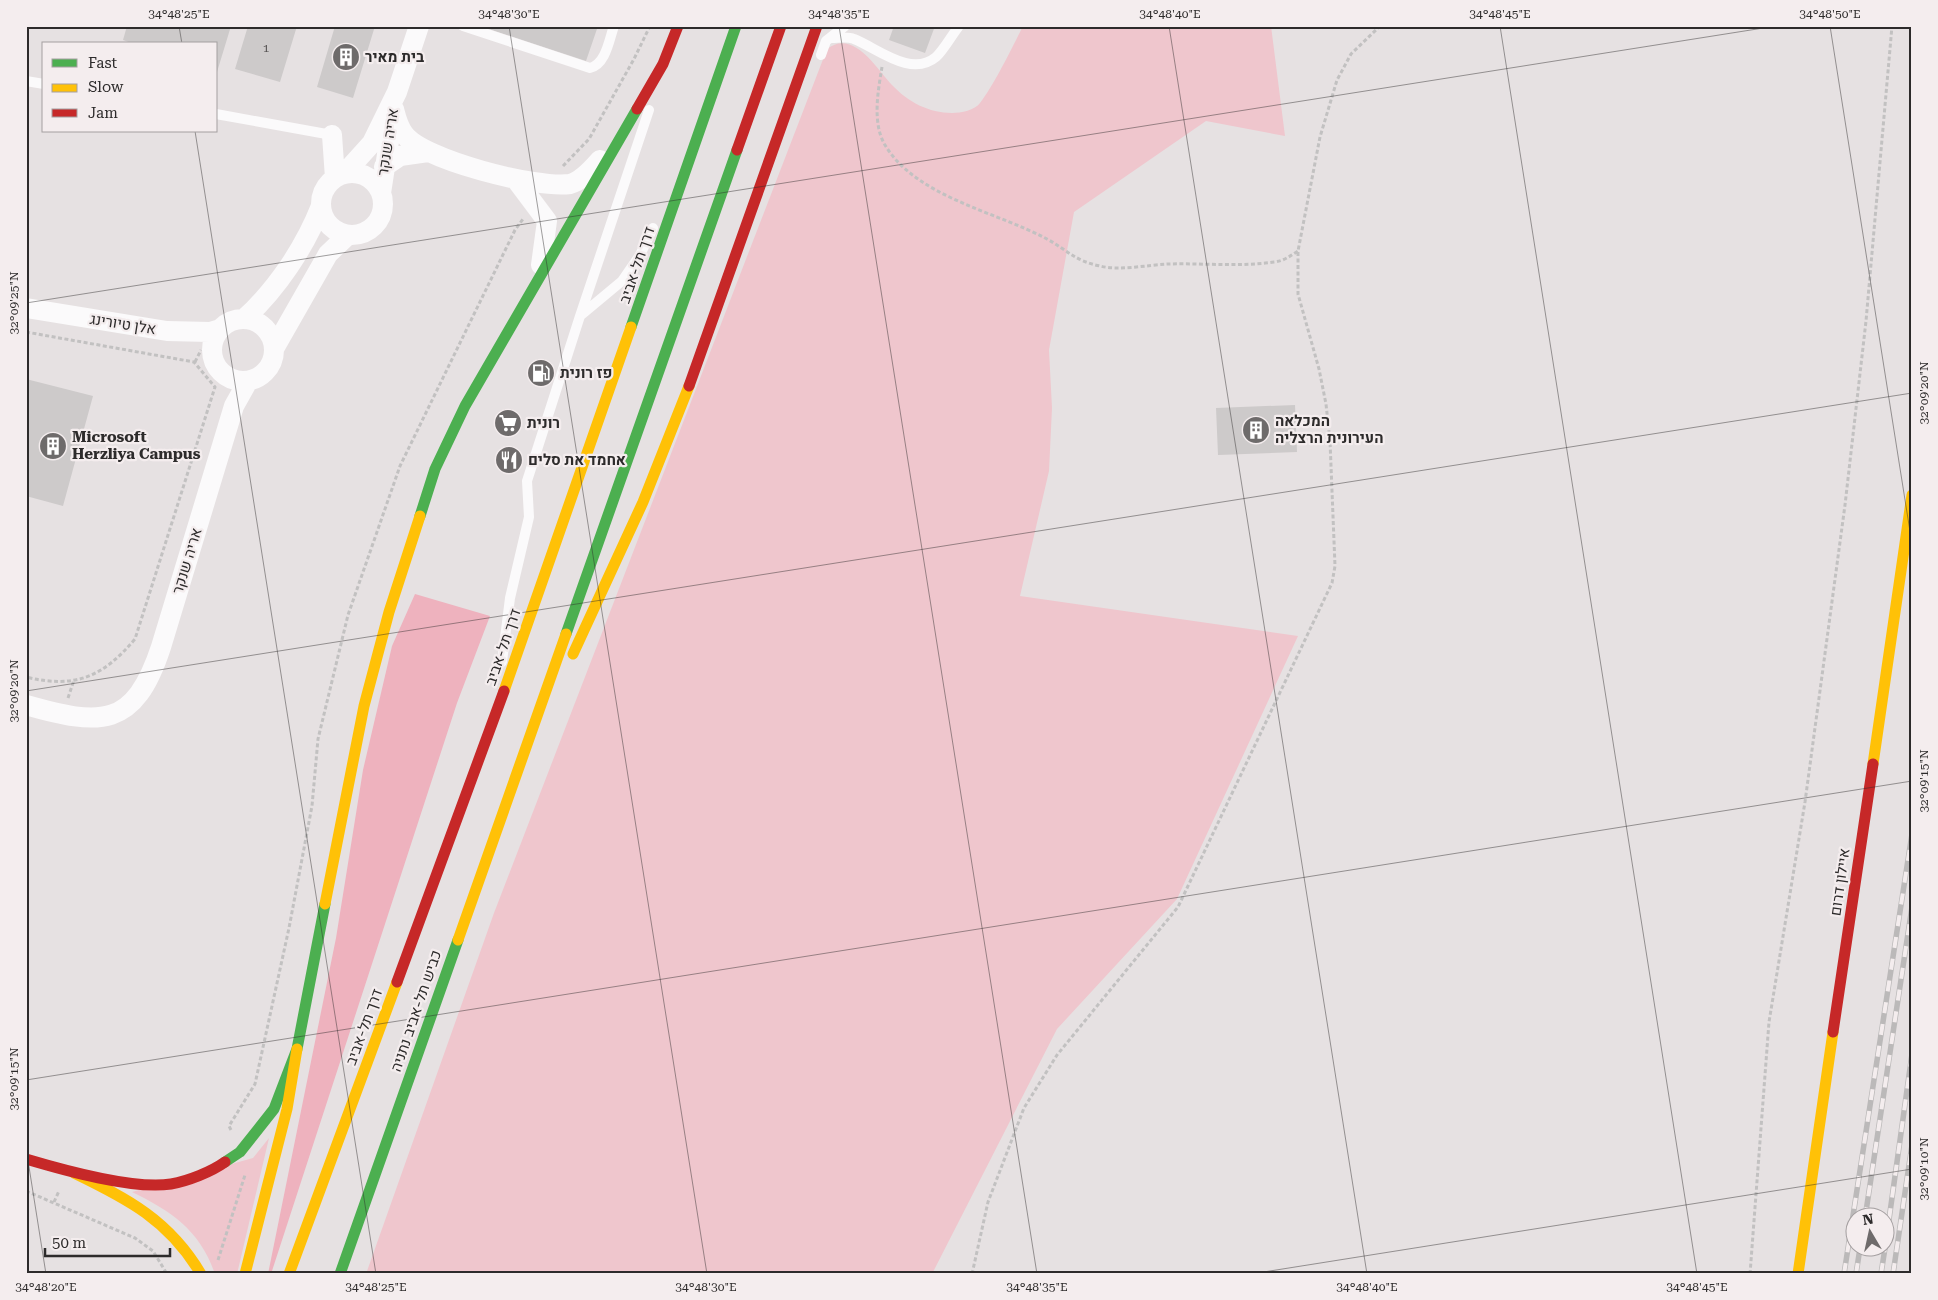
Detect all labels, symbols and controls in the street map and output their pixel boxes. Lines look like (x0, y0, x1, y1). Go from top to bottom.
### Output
text: 34°48'25"E (148, 7, 210, 21)
text: 34°48'30"E (478, 7, 540, 21)
text: 34°48'35"E (808, 7, 870, 21)
text: 34°48'40"E (1139, 7, 1201, 21)
text: 34°48'45"E (1469, 7, 1531, 21)
text: 34°48'50"E (1799, 7, 1861, 21)
house number: 1 (263, 41, 270, 55)
legend (42, 42, 218, 132)
building icon: בית מאיר (331, 42, 361, 72)
place label: בית מאיר (365, 48, 424, 66)
text: Fast (88, 54, 118, 72)
text: Slow (88, 78, 124, 96)
text: Jam (88, 104, 118, 122)
street label: אריה שנקר (374, 107, 402, 177)
street label: דרך תל-אביב (615, 224, 659, 306)
text: 32°09'25"N (7, 271, 21, 335)
street label: אלן טיורינג (89, 310, 157, 338)
fuel station icon: פז רונית (526, 358, 556, 388)
text: 32°09'20"N (1917, 361, 1931, 425)
place label: פז רונית (560, 364, 612, 382)
supermarket icon: רונית (493, 408, 523, 438)
place label: המכלאה העירונית הרצליה (1275, 412, 1384, 447)
place label: רונית (527, 414, 560, 432)
building icon: המכלאה העירונית הרצליה (1241, 415, 1271, 445)
place label: Microsoft Herzliya Campus (72, 428, 201, 463)
building icon: Microsoft Herzliya Campus (38, 431, 68, 461)
restaurant icon: אחמד את סלים (494, 445, 524, 475)
place label: אחמד את סלים (528, 451, 626, 469)
street label: אריה שנקר (168, 526, 206, 596)
street label: דרך תל-אביב (481, 606, 525, 688)
text: 32°09'20"N (7, 659, 21, 723)
text: 32°09'15"N (1917, 749, 1931, 813)
street label: איילון דרום (1826, 847, 1854, 917)
street label: כביש תל-אביב נתניה (387, 948, 445, 1074)
street label: דרך תל-אביב (342, 986, 386, 1068)
text: 32°09'15"N (7, 1047, 21, 1111)
text: 32°09'10"N (1917, 1137, 1931, 1201)
north arrow (1846, 1208, 1896, 1258)
text: N (1861, 1210, 1875, 1228)
scale bar (45, 1225, 170, 1257)
text: 50 m (52, 1234, 87, 1252)
text: 34°48'20"E (15, 1280, 77, 1294)
text: 34°48'25"E (345, 1280, 407, 1294)
text: 34°48'30"E (675, 1280, 737, 1294)
text: 34°48'35"E (1006, 1280, 1068, 1294)
text: 34°48'40"E (1336, 1280, 1398, 1294)
text: 34°48'45"E (1666, 1280, 1728, 1294)

